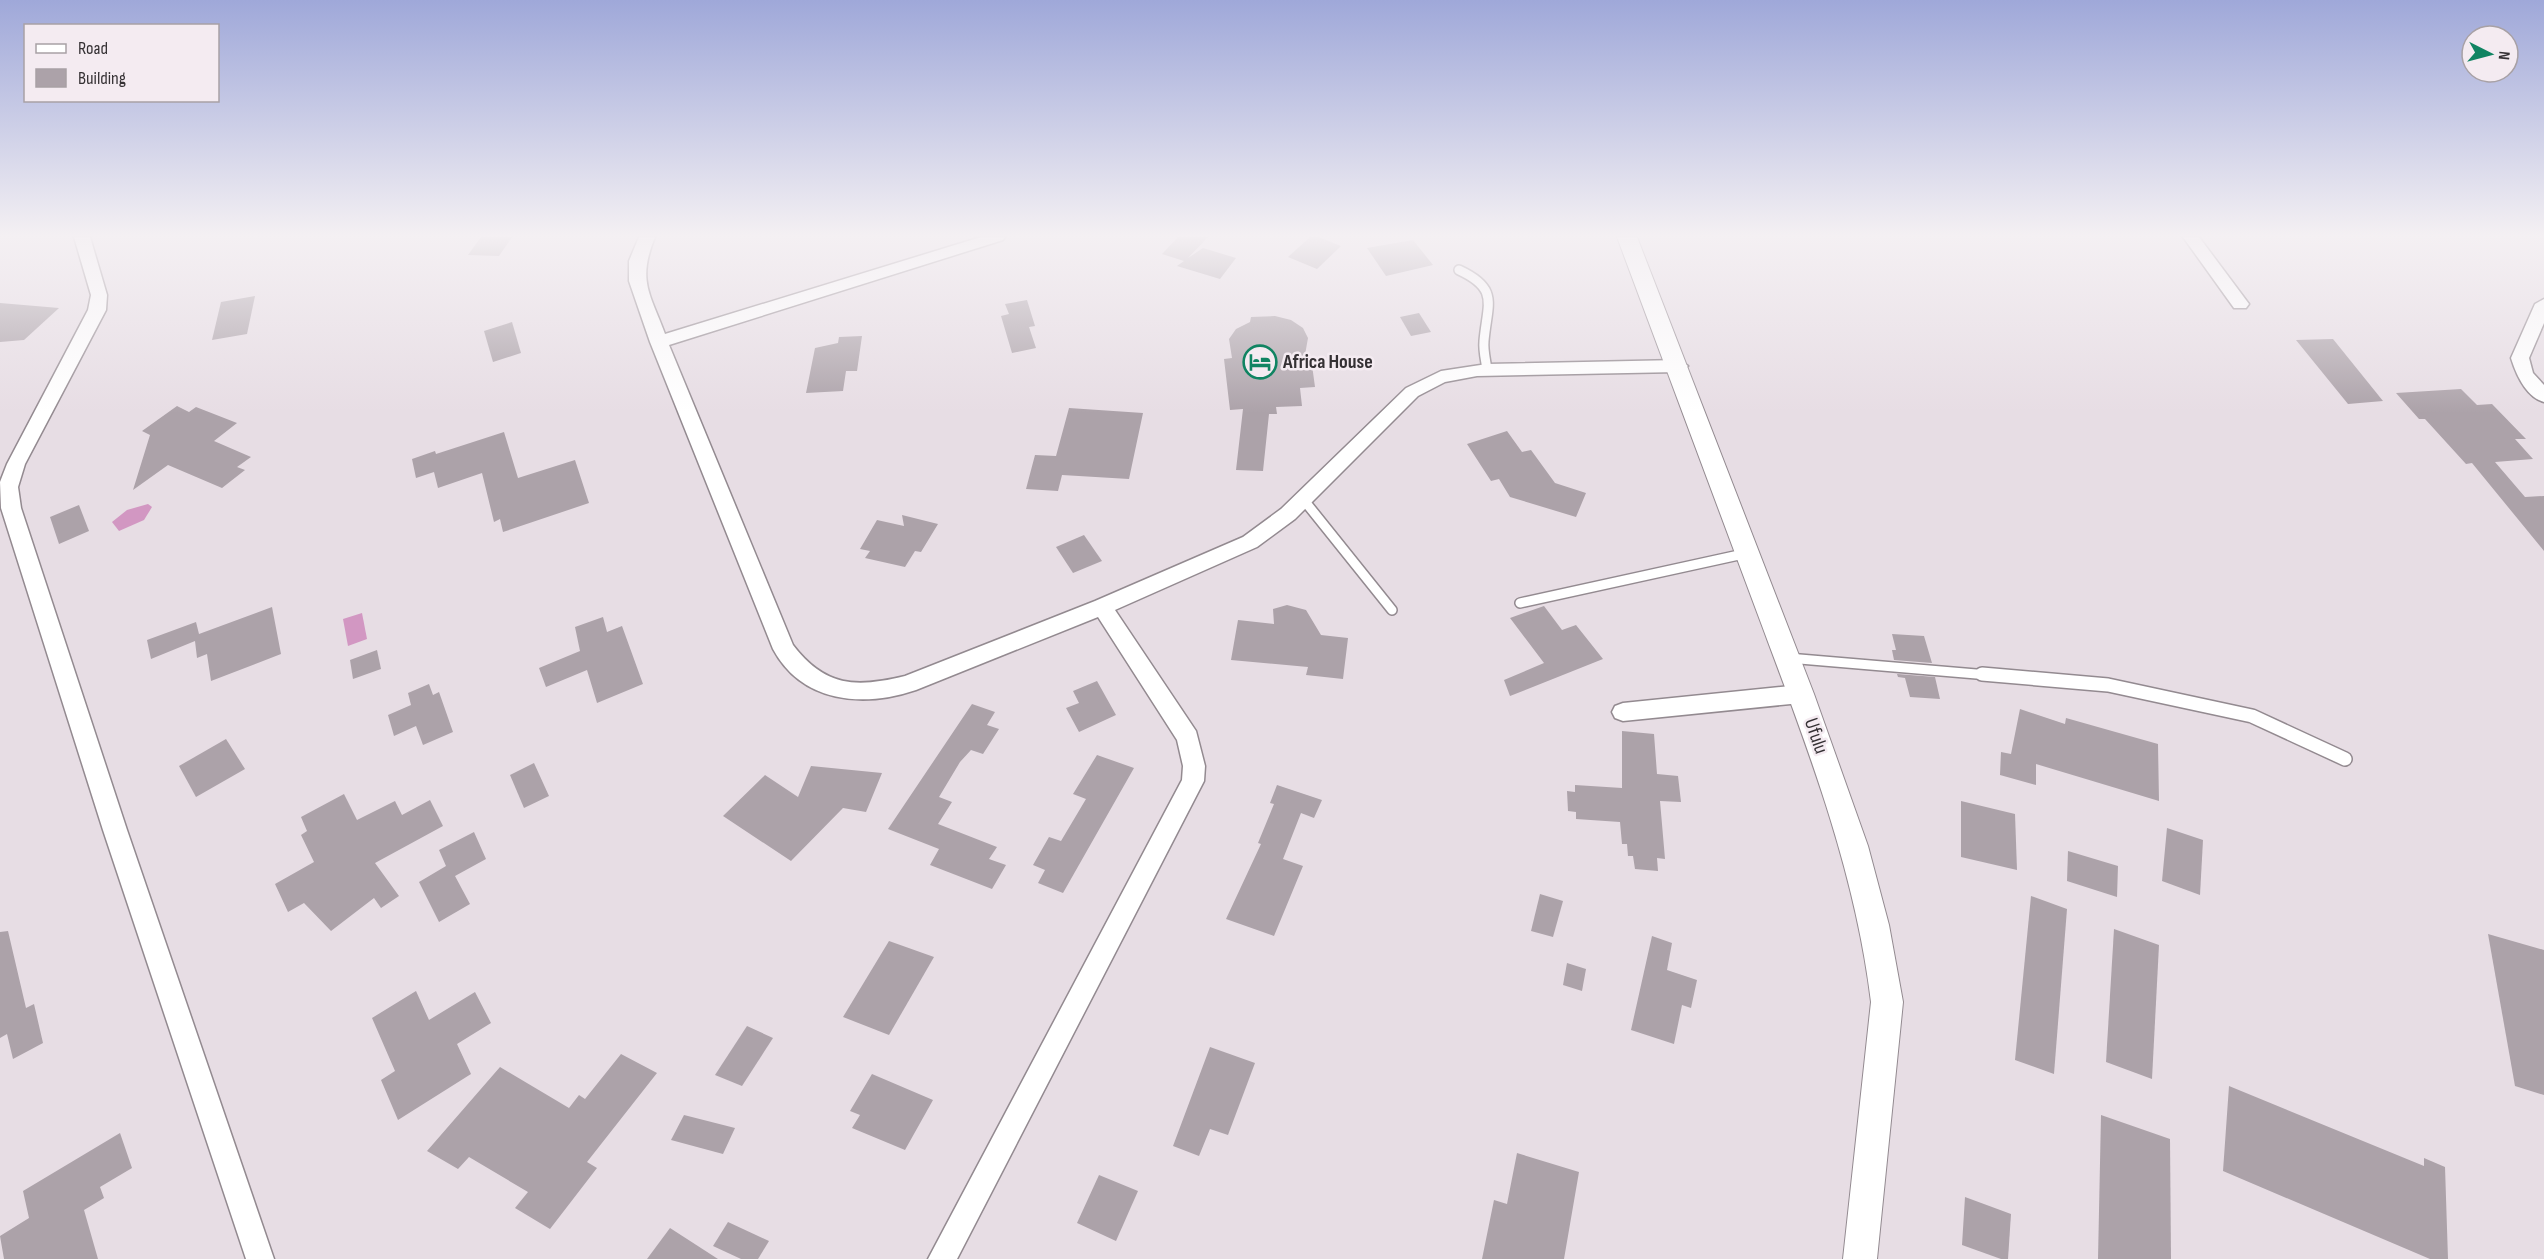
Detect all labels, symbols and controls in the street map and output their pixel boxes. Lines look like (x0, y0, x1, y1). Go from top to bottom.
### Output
legend (24, 24, 219, 102)
north arrow (2460, 24, 2520, 84)
text: Road (78, 38, 108, 59)
text: N (2494, 50, 2513, 61)
text: Building (78, 68, 126, 89)
hotel icon: Africa House (1242, 344, 1278, 380)
place label: Africa House (1282, 350, 1373, 374)
street label: Ufulu (1799, 715, 1833, 757)

